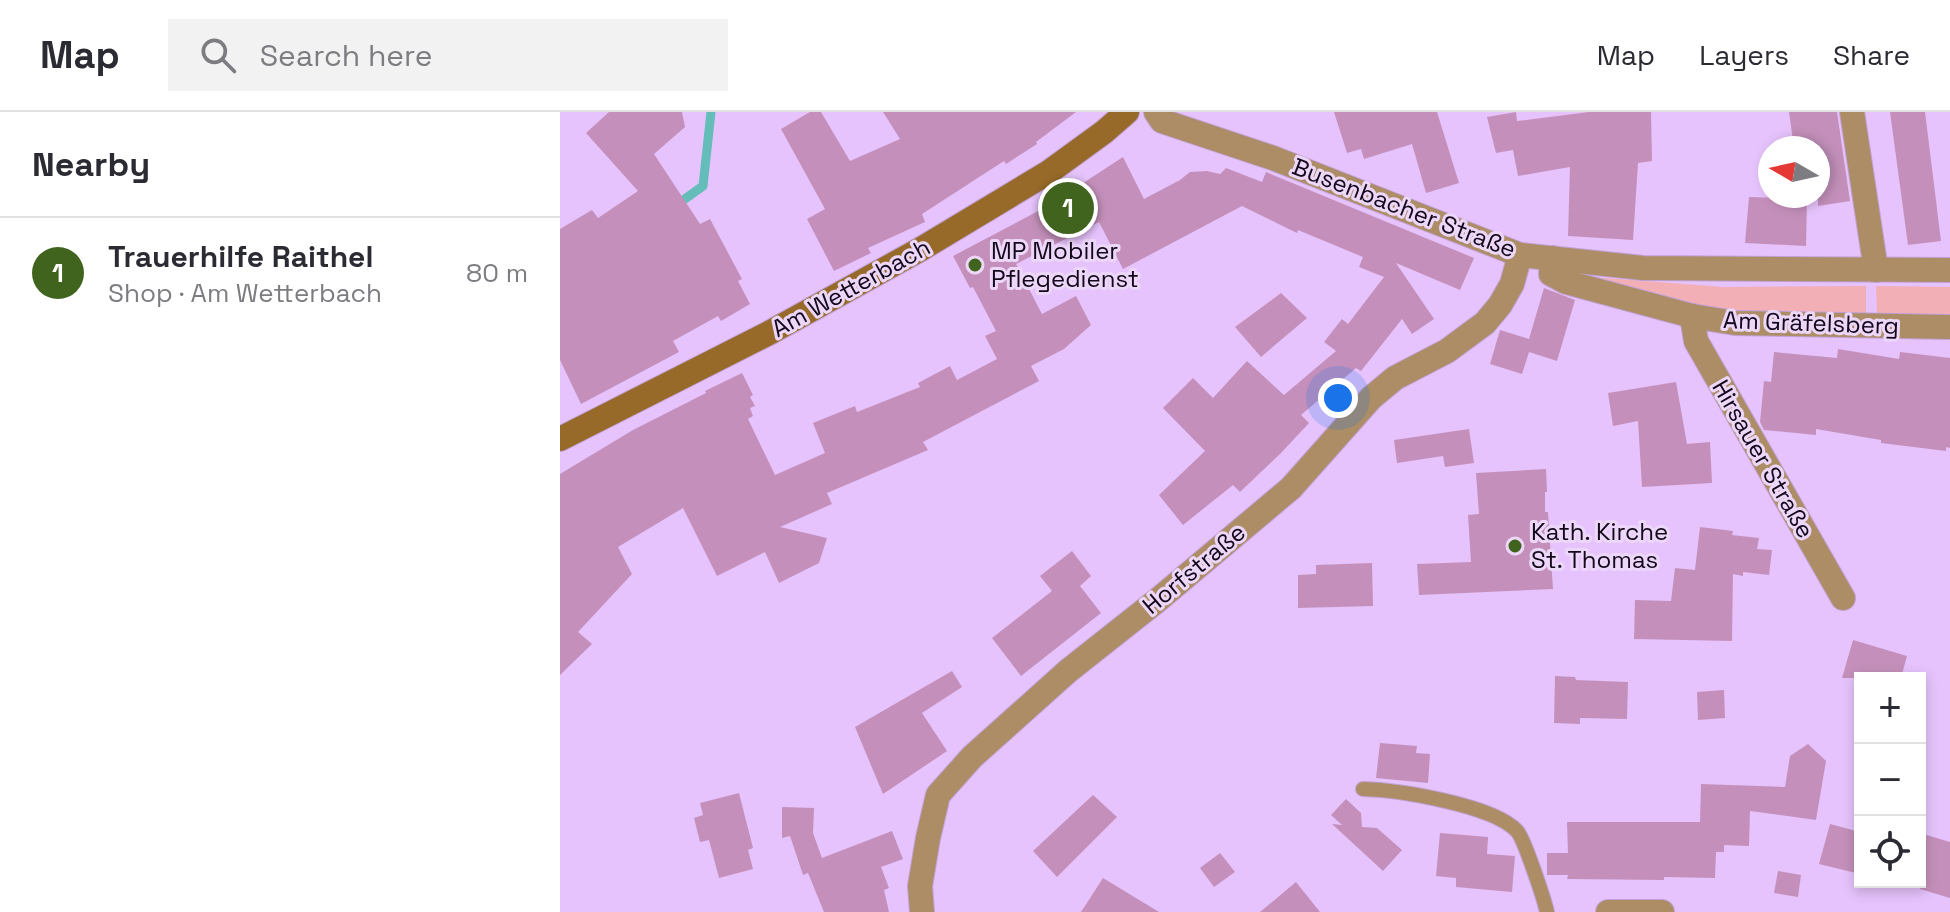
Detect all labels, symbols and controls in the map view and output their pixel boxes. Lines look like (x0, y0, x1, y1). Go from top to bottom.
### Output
search box (168, 19, 728, 91)
text: Map (40, 31, 120, 79)
icon: search (196, 33, 240, 77)
text: Search here (260, 36, 433, 75)
text: Map (1597, 37, 1655, 73)
text: Layers (1699, 37, 1789, 73)
text: Share (1833, 37, 1910, 73)
north arrow (1758, 136, 1830, 208)
text: Nearby (32, 143, 150, 186)
street label: Busenbacher Straße (1288, 151, 1520, 264)
pin: 1 (1042, 178, 1094, 238)
street label: Am Wetterbach (766, 231, 936, 344)
place label: MP Mobiler Pflegedienst (991, 235, 1139, 294)
text: Trauerhilfe Raithel (108, 237, 373, 276)
text: 1 (52, 256, 64, 290)
text: 80 m (466, 256, 528, 290)
marker: MP Mobiler Pflegedienst (966, 256, 984, 274)
text: Shop · Am Wetterbach (108, 276, 382, 310)
street label: Am Gräfelsberg (1723, 304, 1899, 341)
street label: Hirsauer Straße (1705, 374, 1821, 544)
your location (1318, 378, 1358, 418)
place label: Kath. Kirche St. Thomas (1531, 516, 1668, 575)
street label: Horfstraße (1136, 517, 1252, 621)
marker: Kath. Kirche St. Thomas (1506, 537, 1524, 555)
map controls (1854, 672, 1926, 888)
button: + (1854, 672, 1926, 744)
button: − (1854, 744, 1926, 816)
button: locate (1854, 816, 1926, 888)

